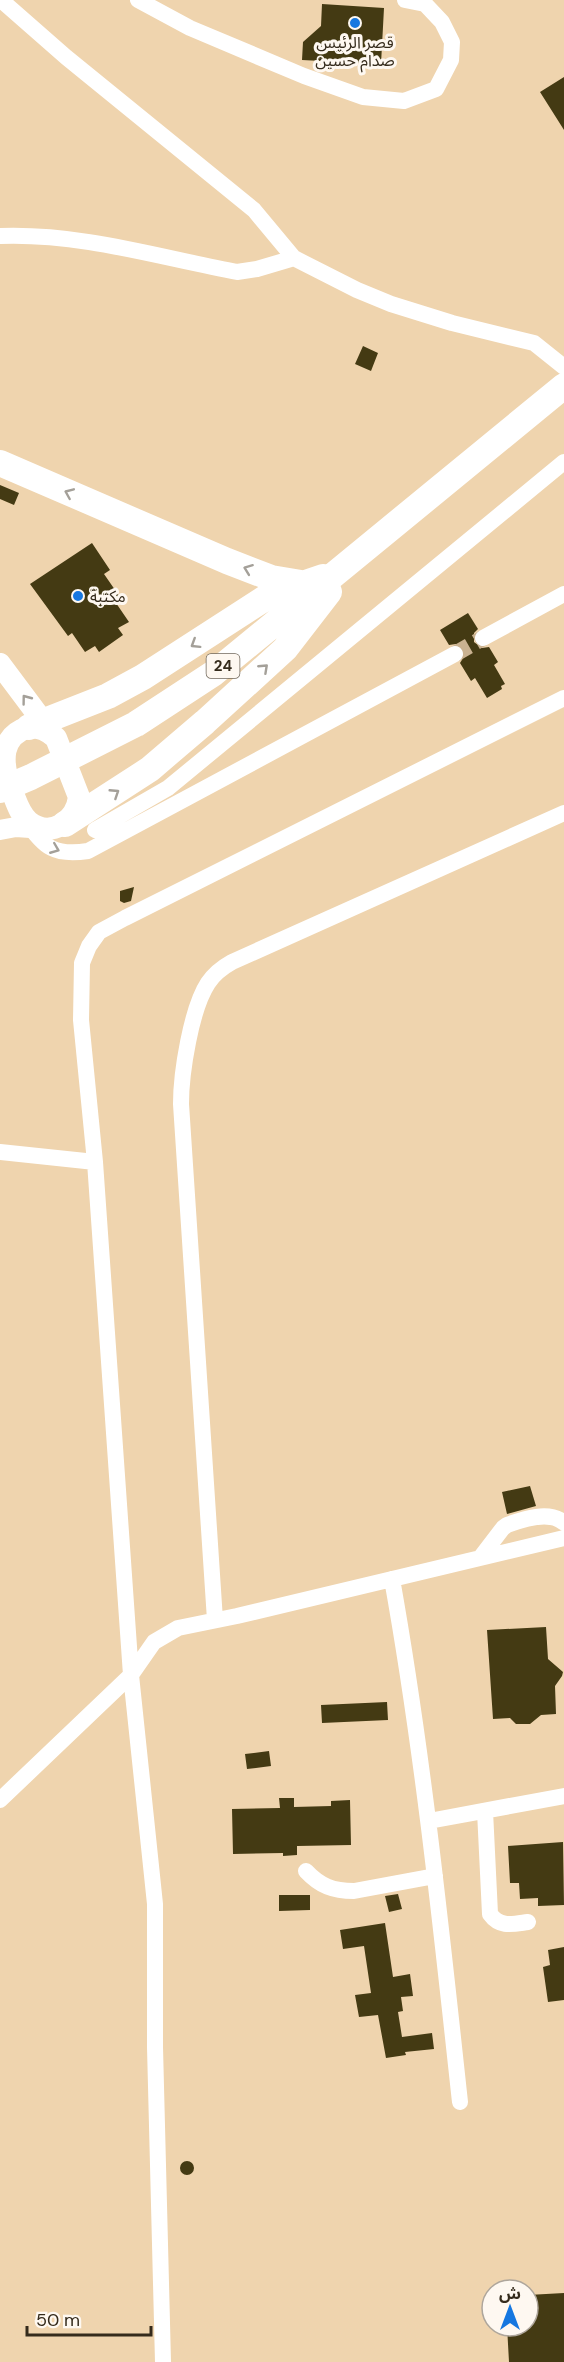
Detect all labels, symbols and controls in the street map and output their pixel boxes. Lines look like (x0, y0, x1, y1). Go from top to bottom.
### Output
marker: قصر الرئيس صدام حسين (348, 16, 362, 30)
place label: قصر الرئيس صدام حسين (315, 32, 395, 73)
one-way arrow (64, 488, 75, 500)
one-way arrow (243, 564, 254, 576)
place label: مكتبة (90, 586, 126, 607)
marker: مكتبة (71, 589, 85, 603)
one-way arrow (191, 637, 202, 648)
road number: 24 (206, 654, 240, 678)
one-way arrow (258, 664, 268, 675)
one-way arrow (22, 695, 33, 706)
one-way arrow (109, 788, 119, 800)
one-way arrow (49, 841, 59, 854)
north arrow (480, 2278, 540, 2338)
text: ش (499, 2283, 521, 2304)
scale bar (27, 2299, 152, 2337)
text: 50 m (36, 2308, 80, 2332)

